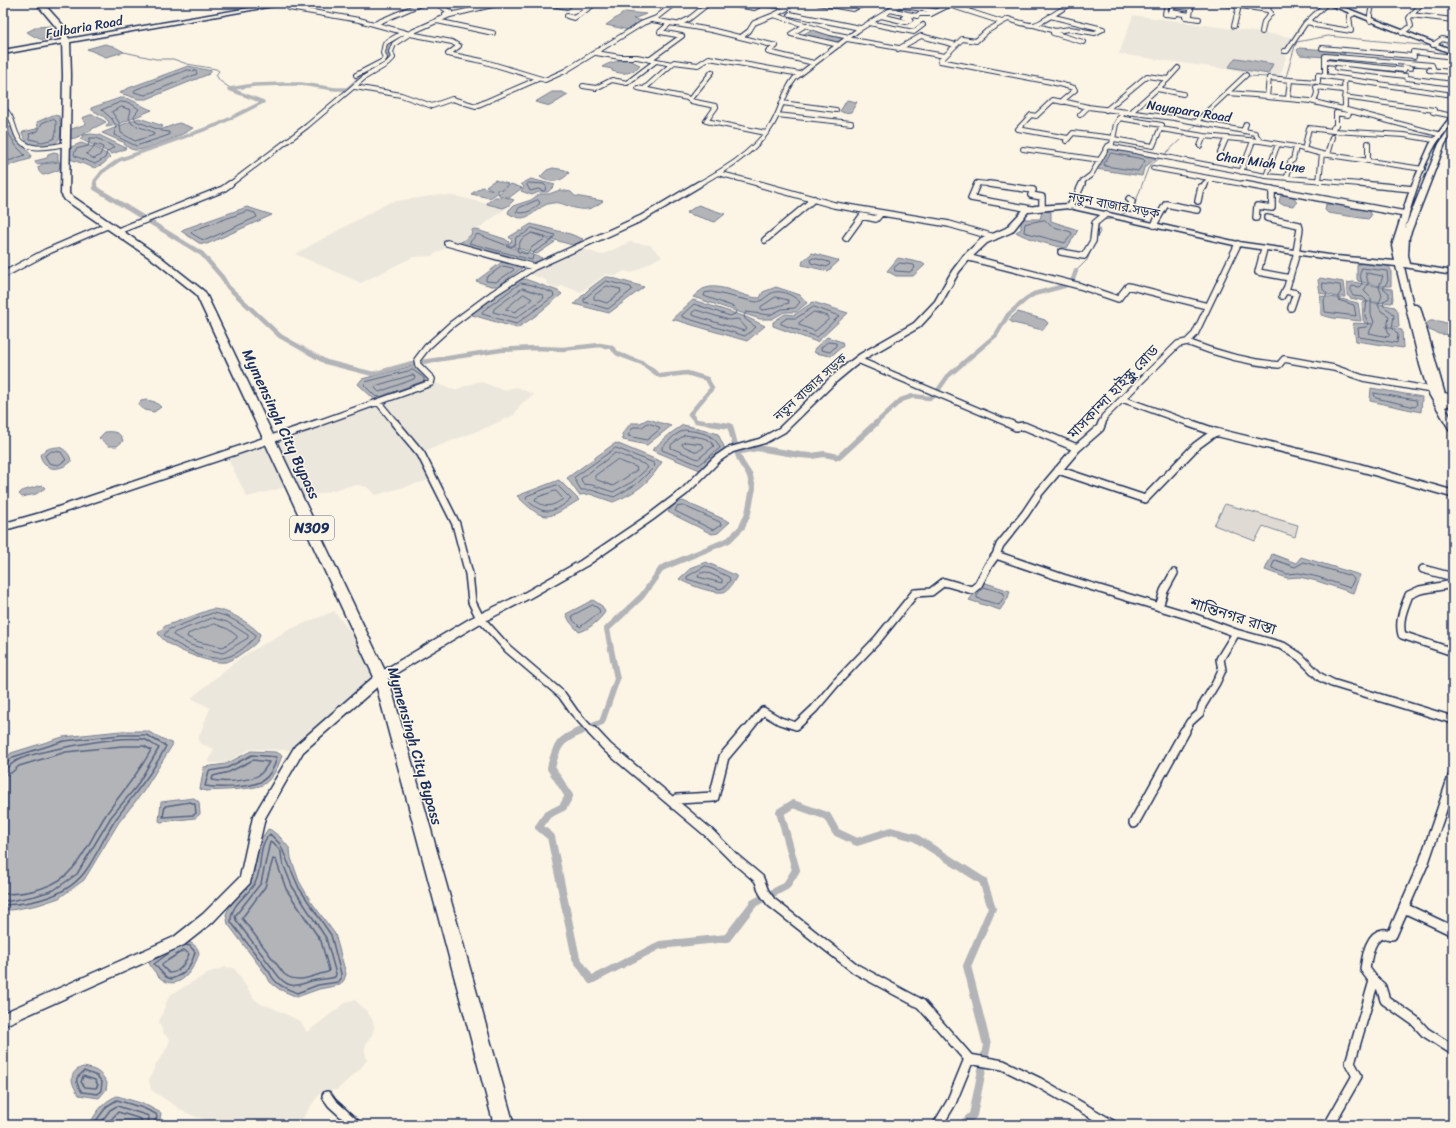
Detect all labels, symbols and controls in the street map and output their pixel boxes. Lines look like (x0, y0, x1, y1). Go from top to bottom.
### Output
street label: Fulbaria Road (44, 9, 125, 45)
street label: Nayapara Road (1145, 93, 1234, 129)
street label: Chan Miah Lane (1215, 144, 1307, 180)
street label: নতুন বাজার সড়ক (1065, 185, 1162, 225)
street label: মাসকান্দা হাইস্কুল রোড (1060, 338, 1165, 446)
street label: Mymensingh City Bypass (235, 344, 327, 504)
street label: নতুন বাজার সড়ক (767, 347, 853, 427)
road number: N309 (290, 516, 334, 540)
street label: শান্তিনগর রাস্তা (1185, 589, 1281, 643)
street label: Mymensingh City Bypass (380, 664, 450, 828)

